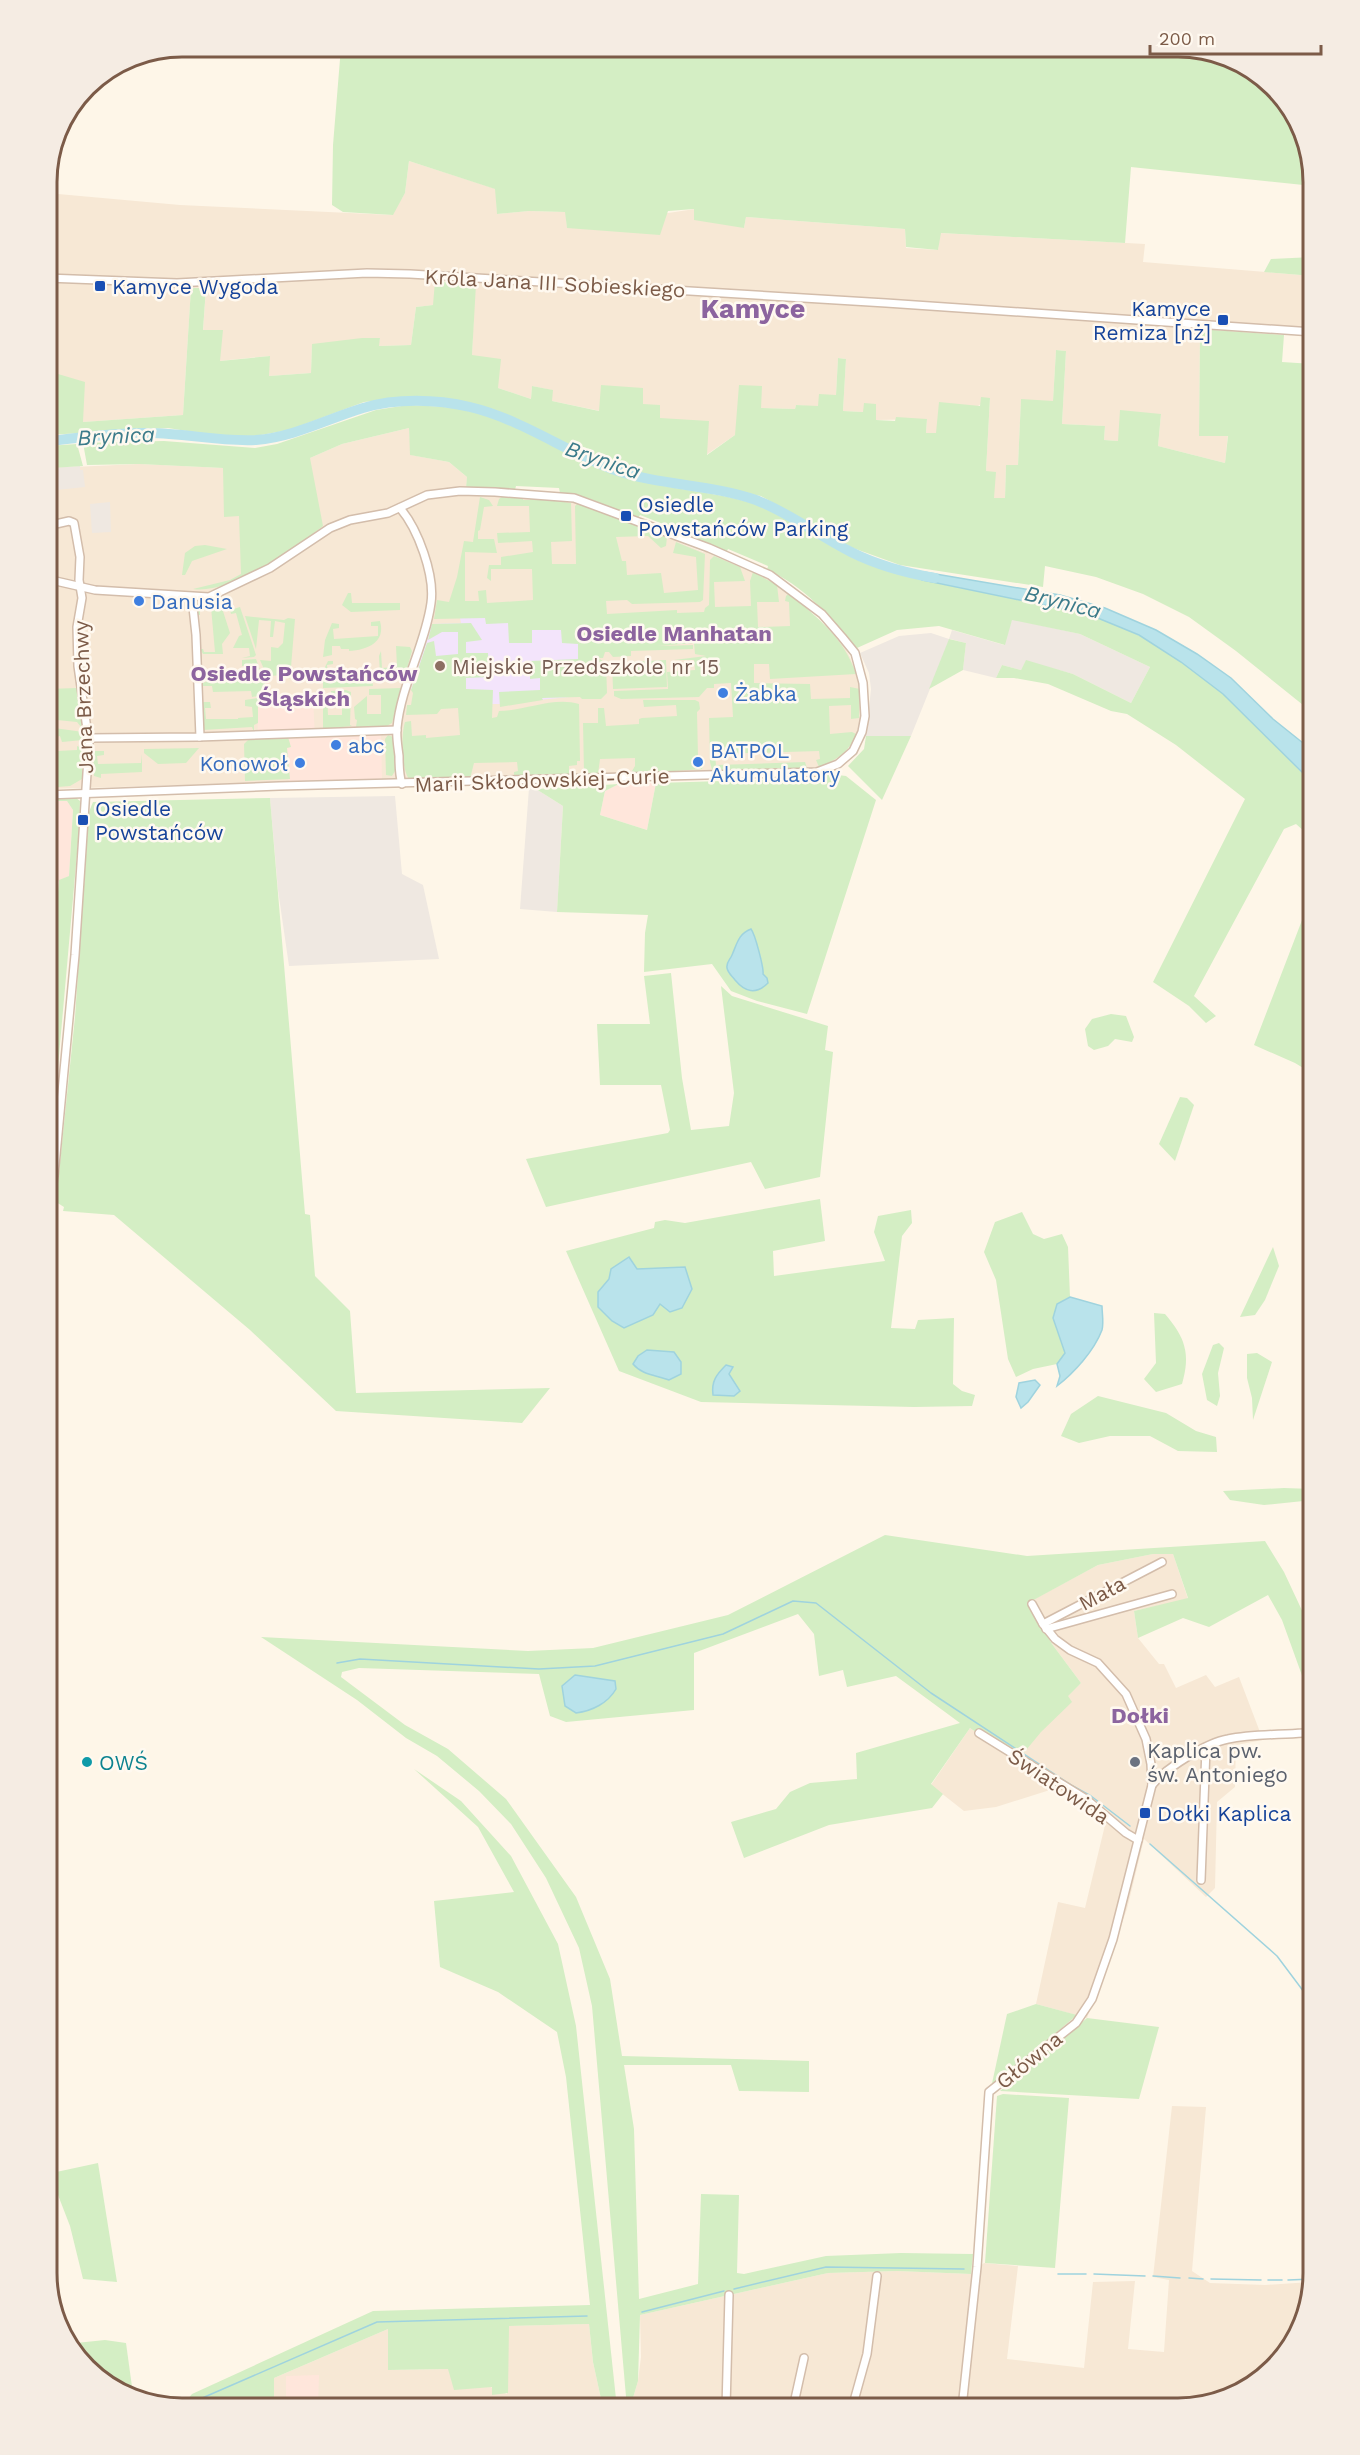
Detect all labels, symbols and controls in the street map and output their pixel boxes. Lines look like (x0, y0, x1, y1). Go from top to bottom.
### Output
scale bar (1150, 18, 1321, 56)
text: 200 m (1159, 28, 1215, 49)
street label: Króla Jana III Sobieskiego (424, 264, 686, 302)
place label: Kamyce Wygoda (112, 274, 278, 299)
marker: Kamyce Wygoda (93, 279, 107, 293)
district label: Kamyce (701, 293, 805, 325)
place label: Kamyce Remiza [nż] (1093, 296, 1211, 345)
marker: Kamyce Remiza [nż] (1216, 313, 1230, 327)
water label: Brynica (76, 421, 156, 451)
water label: Brynica (562, 435, 644, 485)
place label: Osiedle Powstańców Parking (638, 492, 849, 541)
marker: Osiedle Powstańców Parking (619, 509, 633, 523)
water label: Brynica (1022, 580, 1104, 624)
place label: Danusia (151, 589, 233, 614)
marker: Danusia (132, 594, 146, 608)
street label: Jana Brzechwy (68, 620, 98, 774)
district label: Osiedle Manhatan (576, 621, 772, 646)
place label: Miejskie Przedszkole nr 15 (452, 654, 719, 679)
marker: Miejskie Przedszkole nr 15 (433, 659, 447, 673)
district label: Osiedle Powstańców Śląskich (190, 661, 418, 711)
place label: Żabka (735, 681, 797, 706)
marker: Żabka (716, 686, 730, 700)
place label: abc (348, 733, 385, 758)
marker: abc (329, 738, 343, 752)
place label: BATPOL Akumulatory (710, 738, 841, 787)
place label: Konowoł (200, 751, 288, 776)
marker: BATPOL Akumulatory (691, 755, 705, 769)
marker: Konowoł (293, 756, 307, 770)
street label: Marii Skłodowskiej-Curie (414, 763, 670, 797)
place label: Osiedle Powstańców (95, 796, 224, 845)
marker: Osiedle Powstańców (76, 813, 90, 827)
street label: Mała (1074, 1570, 1130, 1616)
district label: Dołki (1111, 1703, 1169, 1728)
place label: Kaplica pw. św. Antoniego (1147, 1738, 1288, 1787)
street label: Światowida (1003, 1743, 1115, 1829)
place label: OWŚ (99, 1750, 148, 1775)
marker: OWŚ (80, 1755, 94, 1769)
marker: Kaplica pw. św. Antoniego (1128, 1755, 1142, 1769)
place label: Dołki Kaplica (1157, 1801, 1292, 1826)
marker: Dołki Kaplica (1138, 1806, 1152, 1820)
street label: Główna (991, 2026, 1067, 2094)

